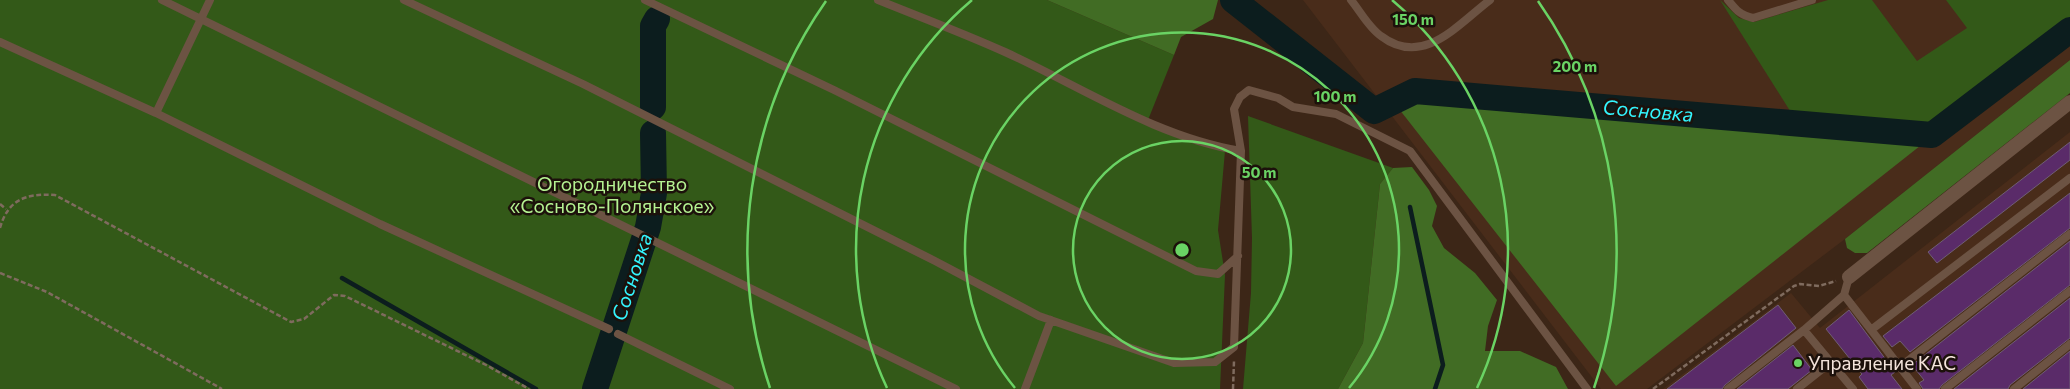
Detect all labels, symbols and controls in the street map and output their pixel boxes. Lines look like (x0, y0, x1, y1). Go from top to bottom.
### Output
text: 150 m (1392, 10, 1434, 28)
text: 200 m (1553, 57, 1597, 75)
text: 100 m (1314, 87, 1356, 105)
water label: Сосновка (1602, 94, 1694, 126)
text: 50 m (1242, 163, 1276, 181)
park label: Огородничество «Сосново-Полянское» (510, 172, 715, 217)
water label: Сосновка (606, 230, 656, 323)
centre of rings (1173, 241, 1191, 259)
place label: Управление КАС (1808, 351, 1956, 374)
marker: Управление КАС (1792, 357, 1804, 369)

